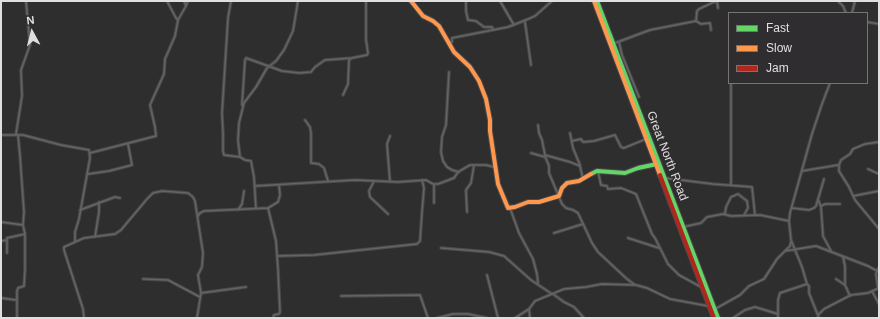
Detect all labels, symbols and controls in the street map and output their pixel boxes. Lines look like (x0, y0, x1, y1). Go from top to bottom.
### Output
north arrow (12, 12, 52, 52)
legend (728, 12, 868, 84)
text: N (26, 14, 35, 27)
text: Fast (766, 21, 789, 35)
text: Slow (766, 41, 792, 55)
text: Jam (766, 61, 789, 75)
street label: Great North Road (643, 109, 691, 203)

